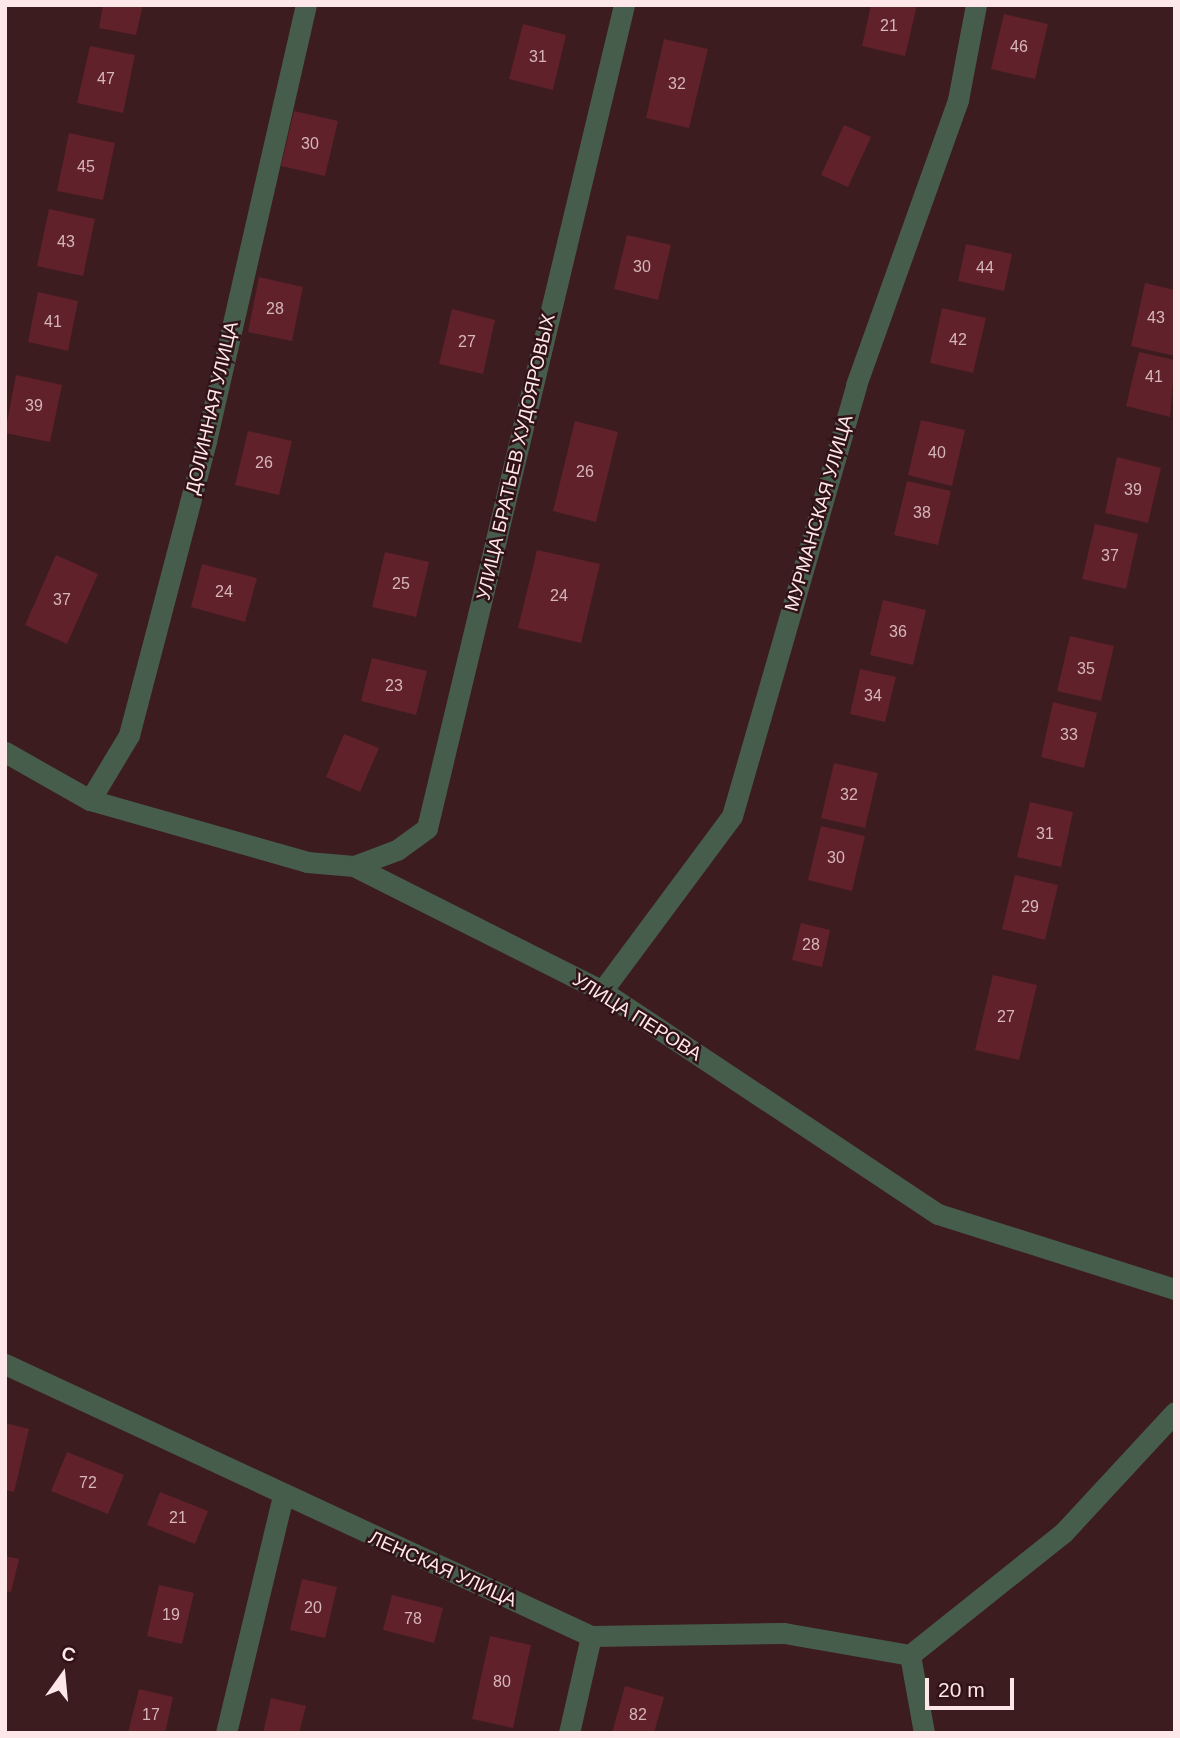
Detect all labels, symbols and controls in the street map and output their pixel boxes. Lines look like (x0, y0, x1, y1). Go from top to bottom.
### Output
house number: 21 (880, 16, 898, 36)
house number: 46 (1010, 37, 1028, 57)
house number: 31 (529, 47, 547, 67)
house number: 47 (97, 69, 115, 89)
house number: 32 (668, 74, 686, 94)
house number: 30 (301, 134, 319, 154)
house number: 45 (77, 157, 95, 177)
house number: 43 (57, 232, 75, 252)
house number: 30 (633, 257, 651, 277)
house number: 44 (976, 258, 994, 278)
house number: 28 (266, 299, 284, 319)
house number: 43 (1147, 308, 1165, 328)
house number: 41 (44, 312, 62, 332)
street label: УЛИЦА БРАТЬЕВ ХУДОЯРОВЫХ (472, 312, 560, 602)
street label: ДОЛИННАЯ УЛИЦА (181, 319, 243, 497)
house number: 42 (949, 330, 967, 350)
house number: 27 (458, 332, 476, 352)
house number: 41 (1145, 367, 1163, 387)
house number: 39 (25, 396, 43, 416)
street label: МУРМАНСКАЯ УЛИЦА (780, 412, 858, 614)
house number: 40 (928, 443, 946, 463)
house number: 26 (255, 453, 273, 473)
house number: 26 (576, 462, 594, 482)
house number: 39 (1124, 480, 1142, 500)
house number: 38 (913, 503, 931, 523)
house number: 37 (1101, 546, 1119, 566)
house number: 25 (392, 574, 410, 594)
house number: 24 (215, 582, 233, 602)
house number: 24 (550, 586, 568, 606)
house number: 37 (53, 590, 71, 610)
house number: 36 (889, 622, 907, 642)
house number: 35 (1077, 659, 1095, 679)
house number: 23 (385, 676, 403, 696)
house number: 34 (864, 686, 882, 706)
house number: 33 (1060, 725, 1078, 745)
house number: 32 (840, 785, 858, 805)
house number: 31 (1036, 824, 1054, 844)
house number: 30 (827, 848, 845, 868)
house number: 29 (1021, 897, 1039, 917)
house number: 28 (802, 935, 820, 955)
street label: УЛИЦА ПЕРОВА (568, 968, 706, 1066)
house number: 27 (997, 1007, 1015, 1027)
house number: 72 (79, 1473, 97, 1493)
house number: 21 (169, 1508, 187, 1528)
street label: ЛЕНСКАЯ УЛИЦА (365, 1526, 521, 1612)
house number: 20 (304, 1598, 322, 1618)
house number: 19 (162, 1605, 180, 1625)
house number: 78 (404, 1609, 422, 1629)
north arrow (28, 1640, 98, 1710)
text: С (59, 1642, 78, 1666)
scale bar (928, 1664, 1017, 1708)
house number: 80 (493, 1672, 511, 1692)
text: 20 m (938, 1678, 985, 1701)
house number: 17 (142, 1705, 160, 1725)
house number: 82 (629, 1705, 647, 1725)

